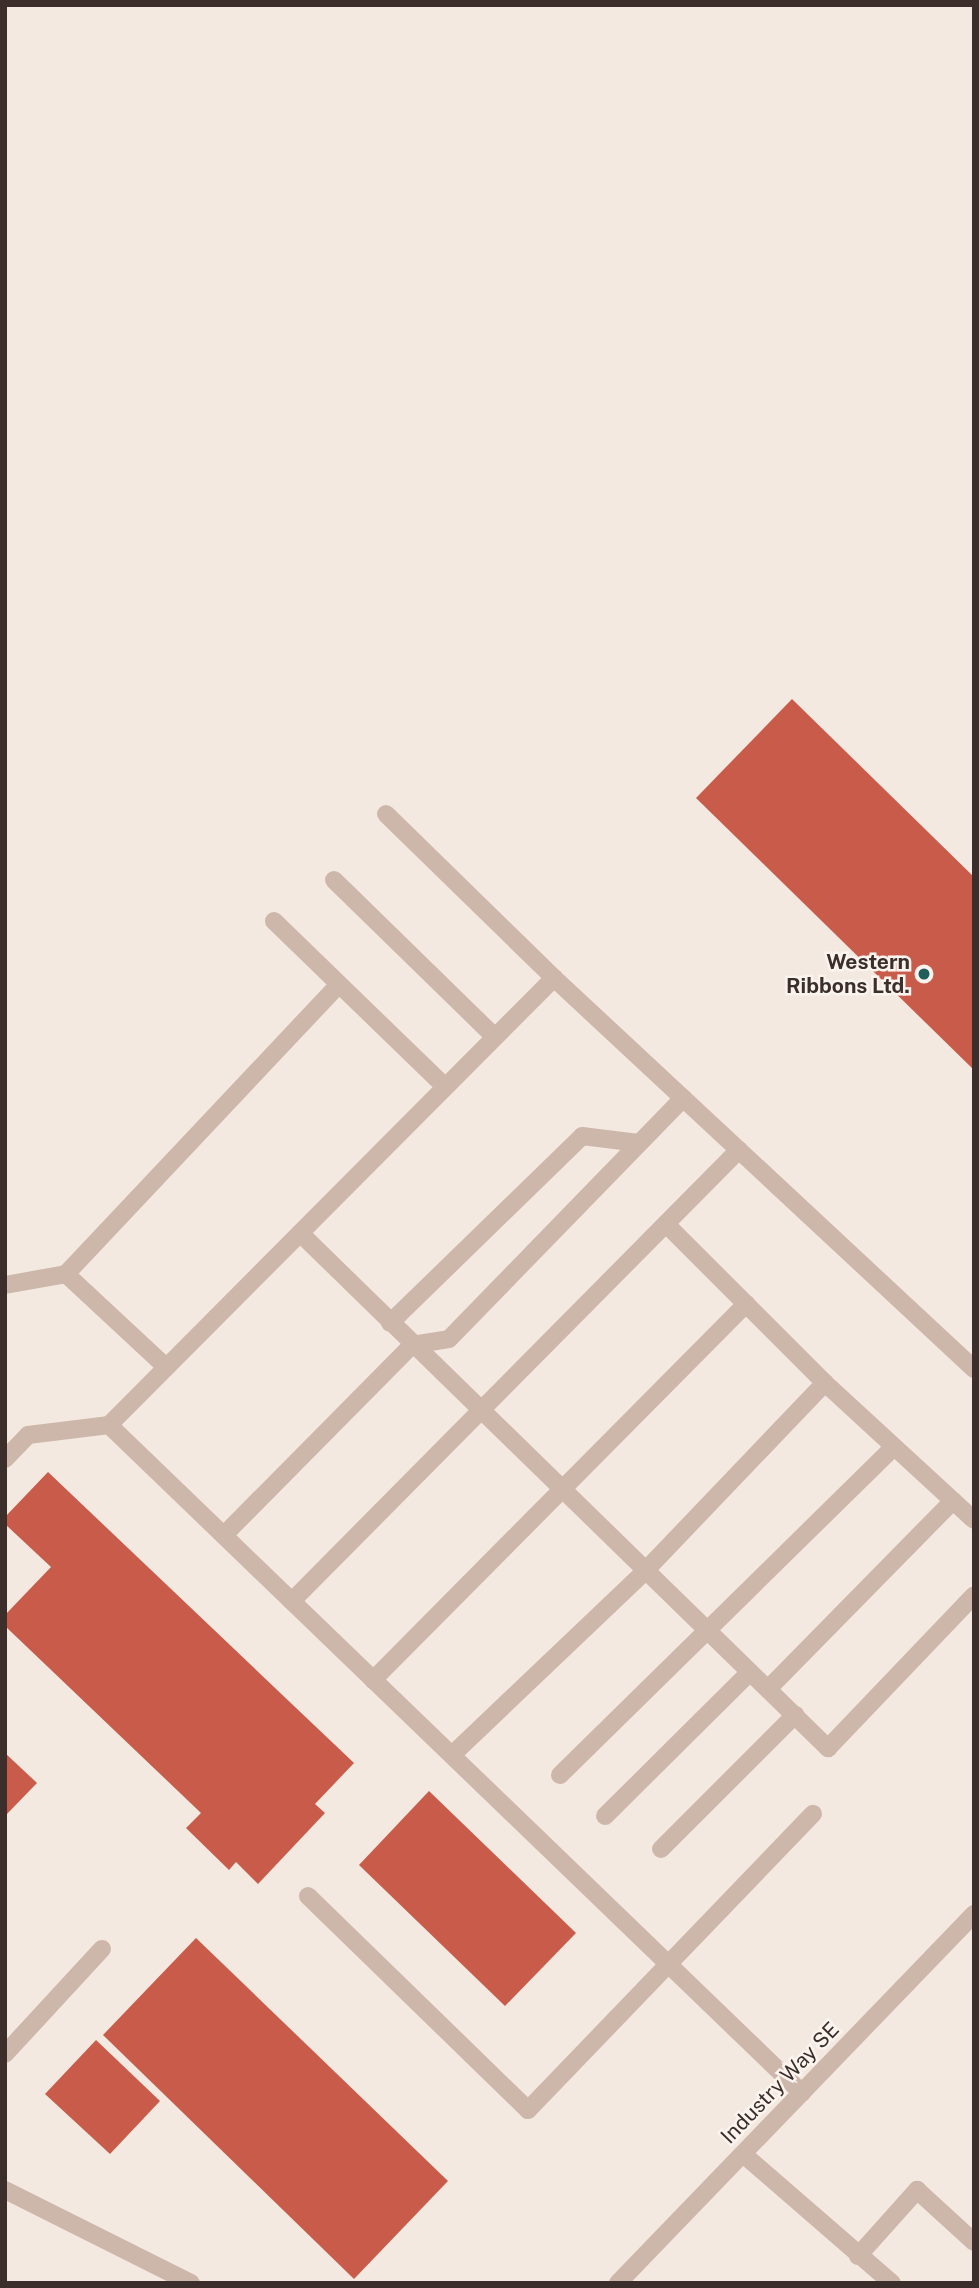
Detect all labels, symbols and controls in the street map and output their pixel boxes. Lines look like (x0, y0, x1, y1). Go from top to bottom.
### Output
place label: Western Ribbons Ltd. (786, 949, 910, 999)
marker: Western Ribbons Ltd. (916, 966, 932, 982)
street label: Industry Way SE (715, 2017, 845, 2149)

